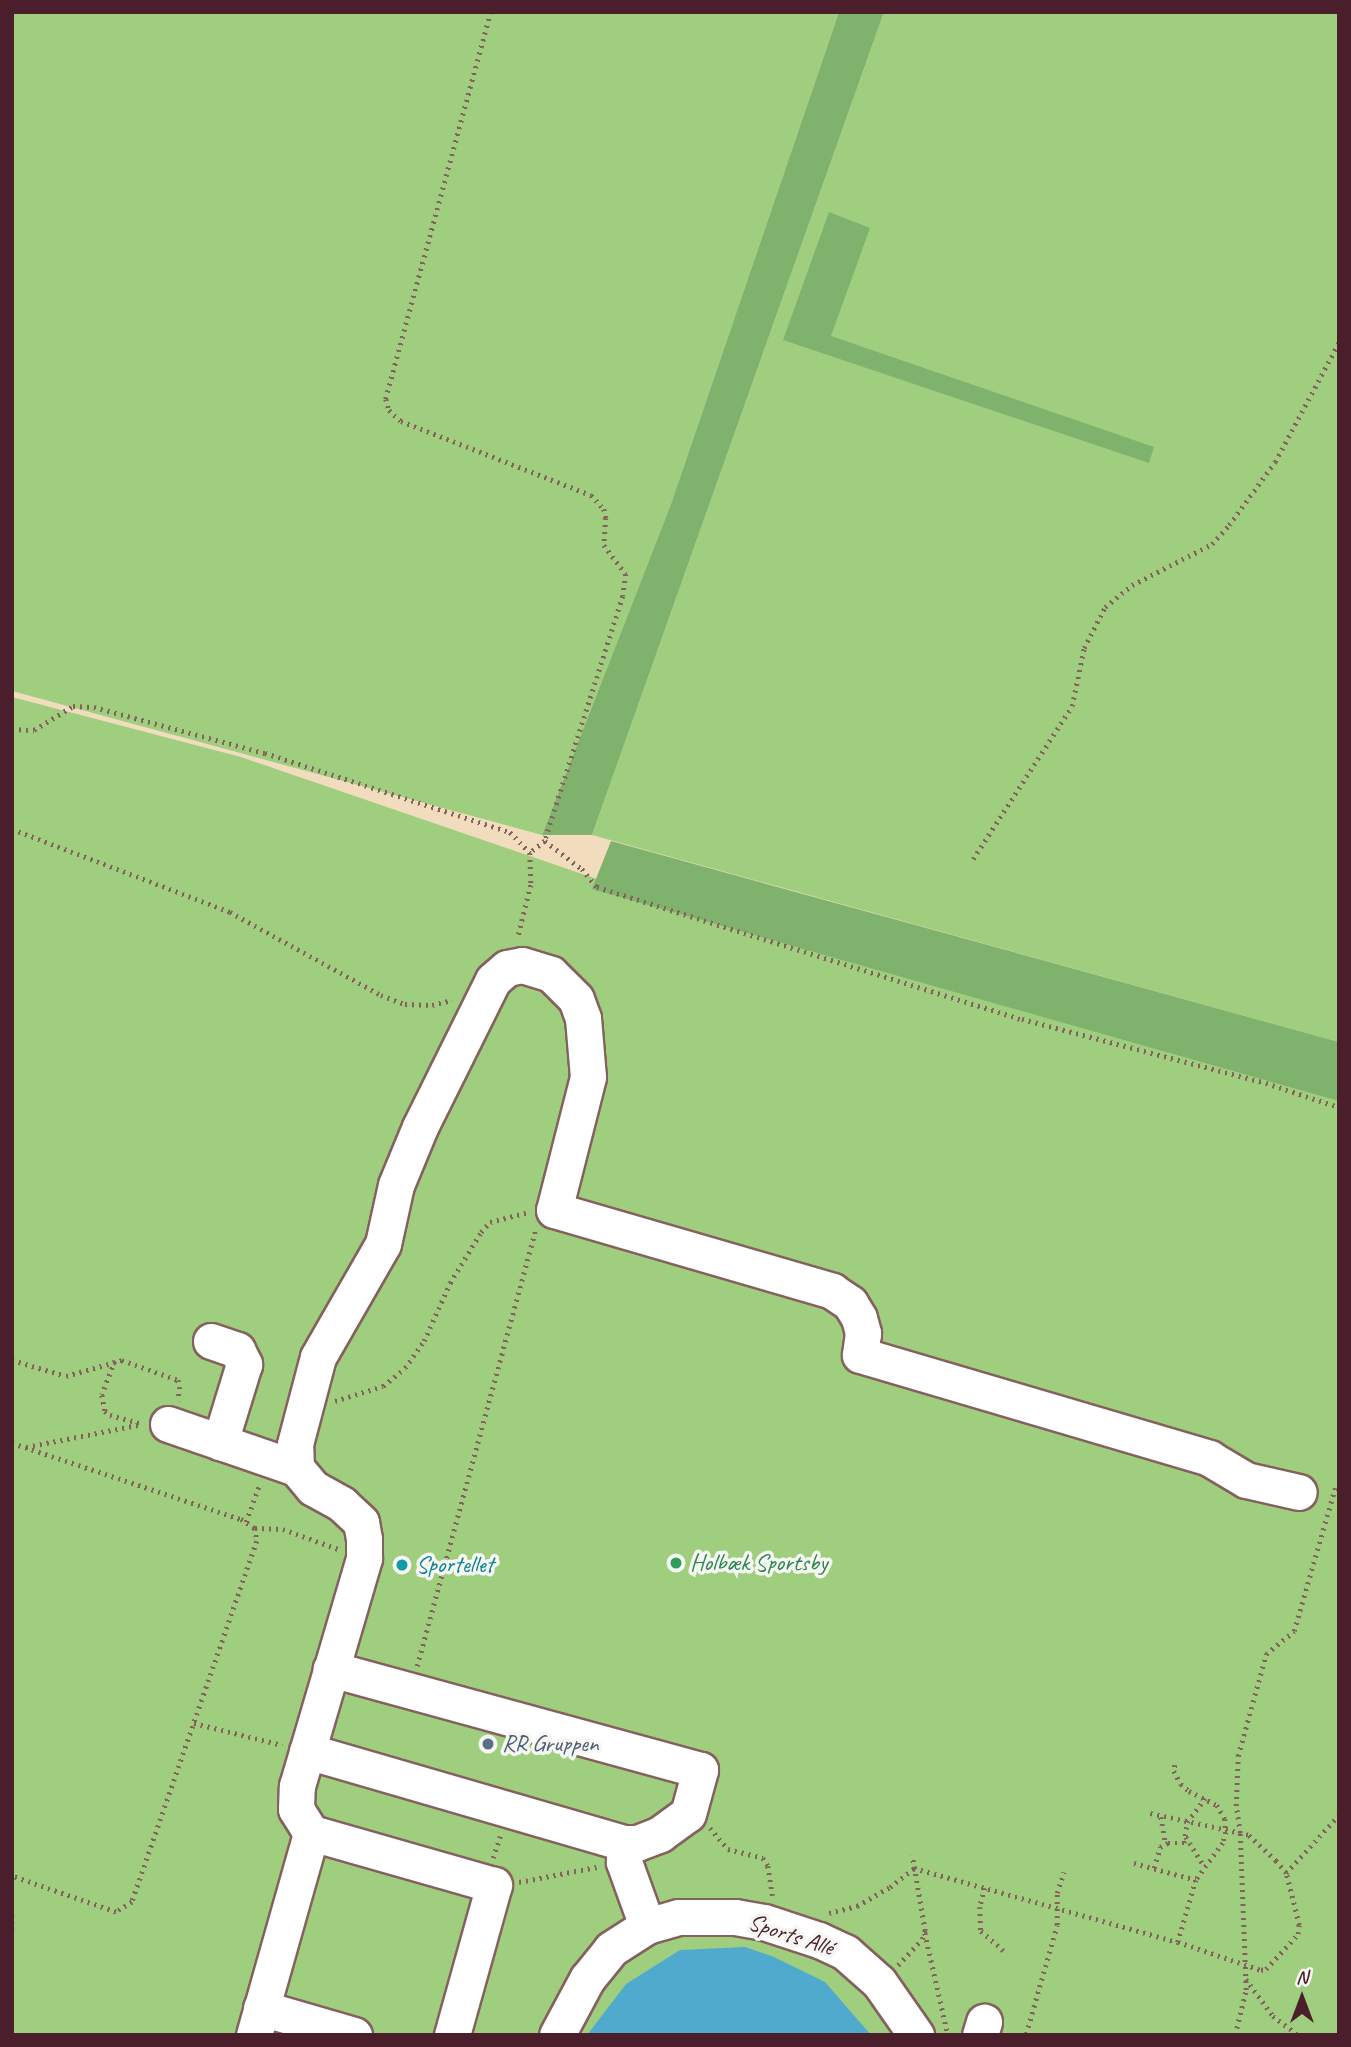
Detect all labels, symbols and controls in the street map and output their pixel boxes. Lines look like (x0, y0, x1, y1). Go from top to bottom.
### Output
place label: Holbæk Sportsby (690, 1549, 827, 1577)
place label: Sportellet (416, 1551, 493, 1579)
marker: Holbæk Sportsby (668, 1555, 684, 1571)
marker: Sportellet (394, 1557, 410, 1573)
place label: RR Gruppen (502, 1730, 598, 1758)
marker: RR Gruppen (480, 1736, 496, 1752)
street label: Sports Allé (745, 1908, 837, 1962)
north arrow (1267, 1963, 1337, 2033)
text: N (1296, 1965, 1308, 1989)

